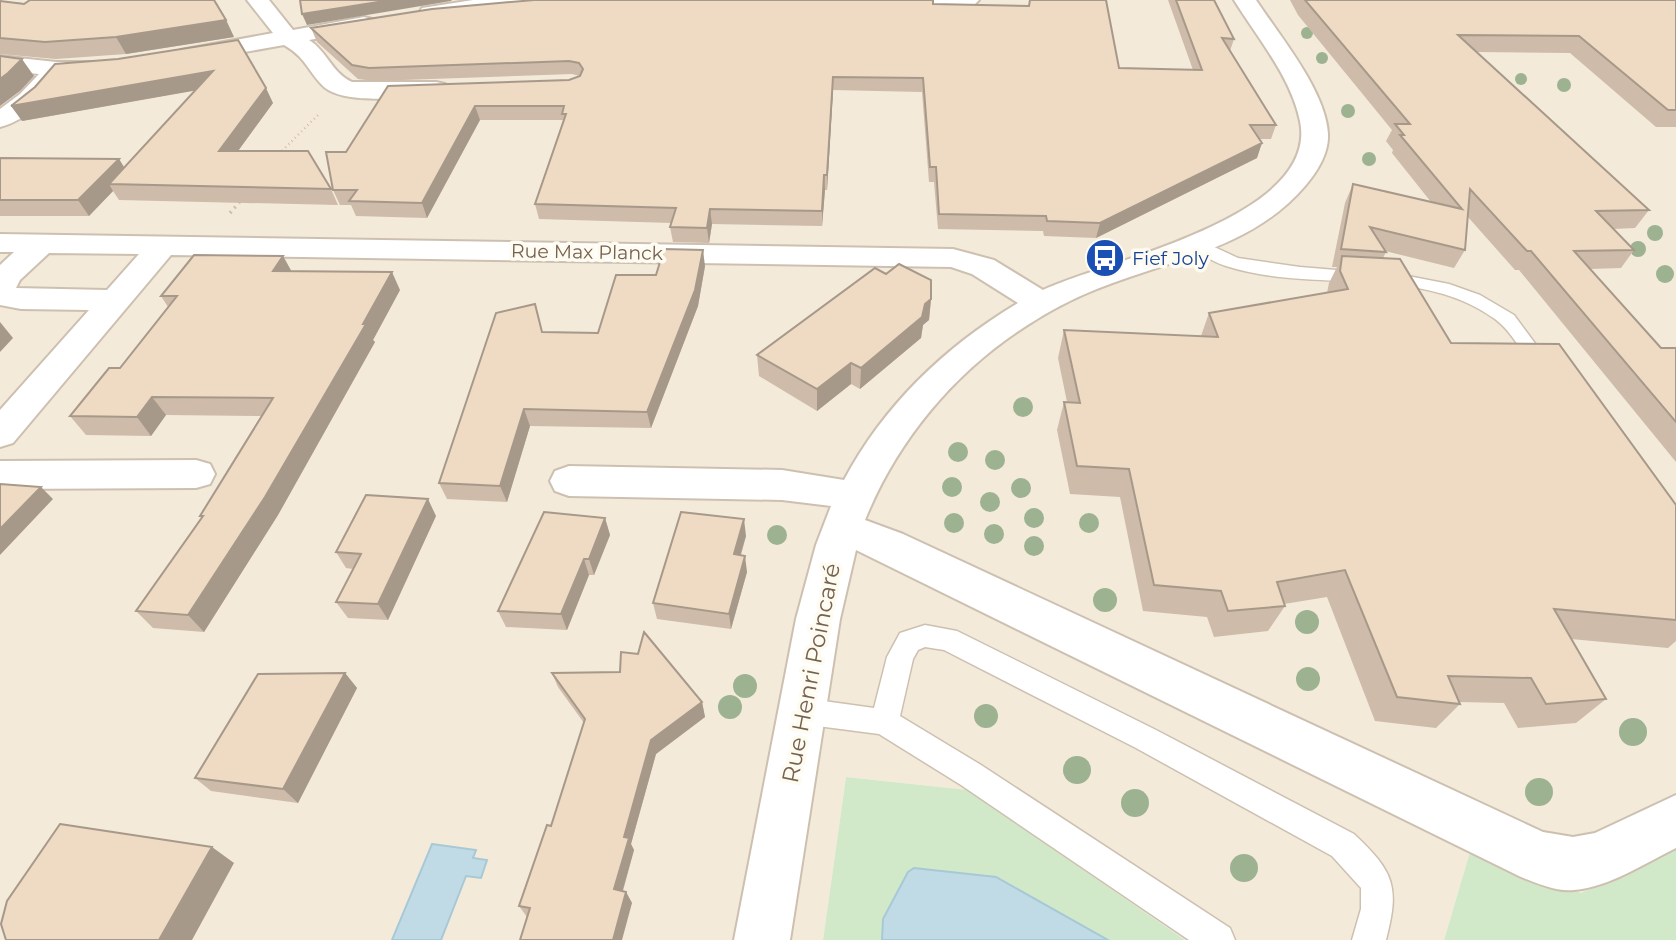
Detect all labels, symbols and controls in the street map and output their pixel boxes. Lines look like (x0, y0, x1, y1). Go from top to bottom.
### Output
bus stop icon: Fief Joly (1084, 237, 1126, 279)
street label: Rue Max Planck (511, 239, 664, 265)
place label: Fief Joly (1132, 247, 1209, 270)
street label: Rue Henri Poincaré (776, 561, 846, 785)

